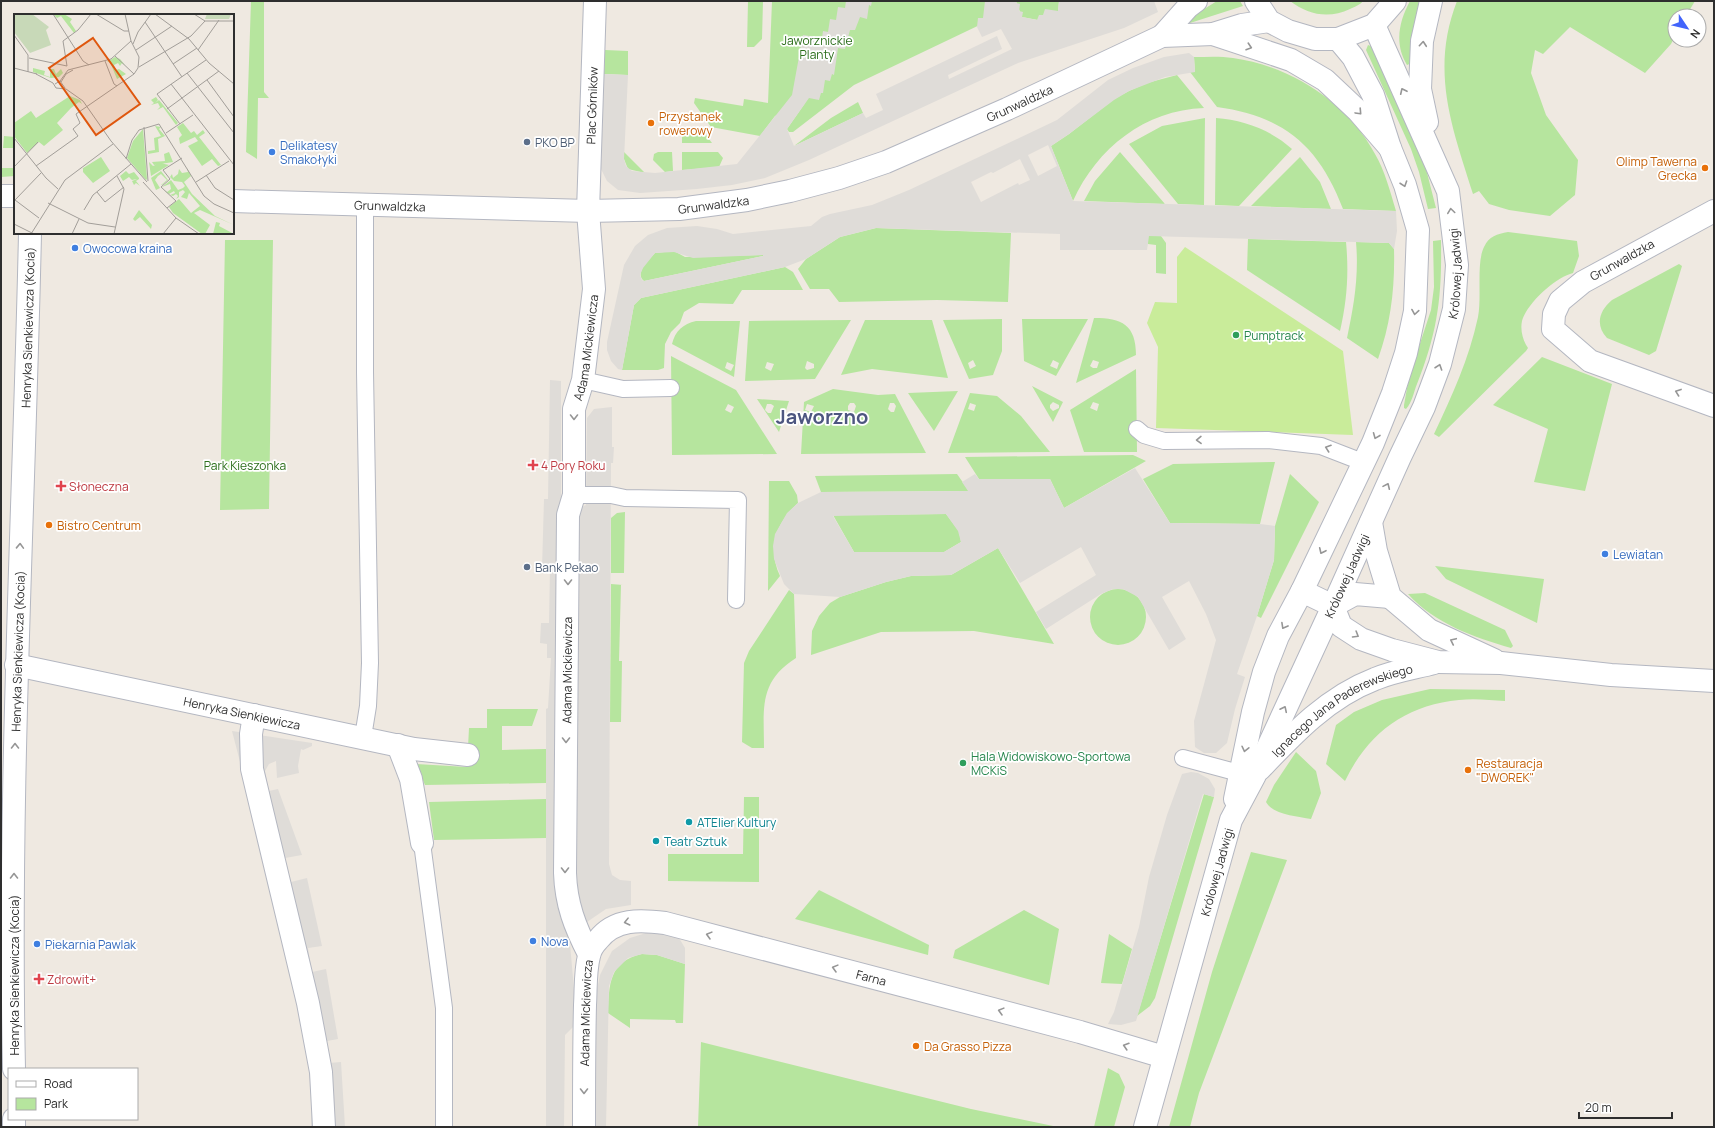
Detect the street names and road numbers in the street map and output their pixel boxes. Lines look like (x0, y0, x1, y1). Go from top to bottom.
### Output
street label: Plac Górników (582, 66, 601, 144)
street label: Grunwaldzka (984, 80, 1056, 126)
street label: Grunwaldzka (677, 191, 750, 218)
street label: Grunwaldzka (354, 196, 426, 215)
street label: Królowej Jadwigi (1443, 227, 1466, 321)
street label: Grunwaldzka (1587, 235, 1657, 285)
street label: Henryka Sienkiewicza (Kocia) (17, 247, 38, 408)
street label: Adama Mickiewicza (569, 294, 602, 403)
street label: Królowej Jadwigi (1320, 531, 1373, 621)
street label: Henryka Sienkiewicza (Kocia) (7, 570, 28, 732)
street label: Adama Mickiewicza (558, 617, 576, 724)
street label: Ignacego Jana Paderewskiego (1268, 660, 1414, 761)
street label: Henryka Sienkiewicza (182, 692, 302, 733)
street label: Królowej Jadwigi (1196, 826, 1237, 918)
street label: Henryka Sienkiewicza (Kocia) (6, 895, 23, 1055)
street label: Adama Mickiewicza (576, 958, 596, 1067)
street label: Farna (854, 965, 888, 989)

